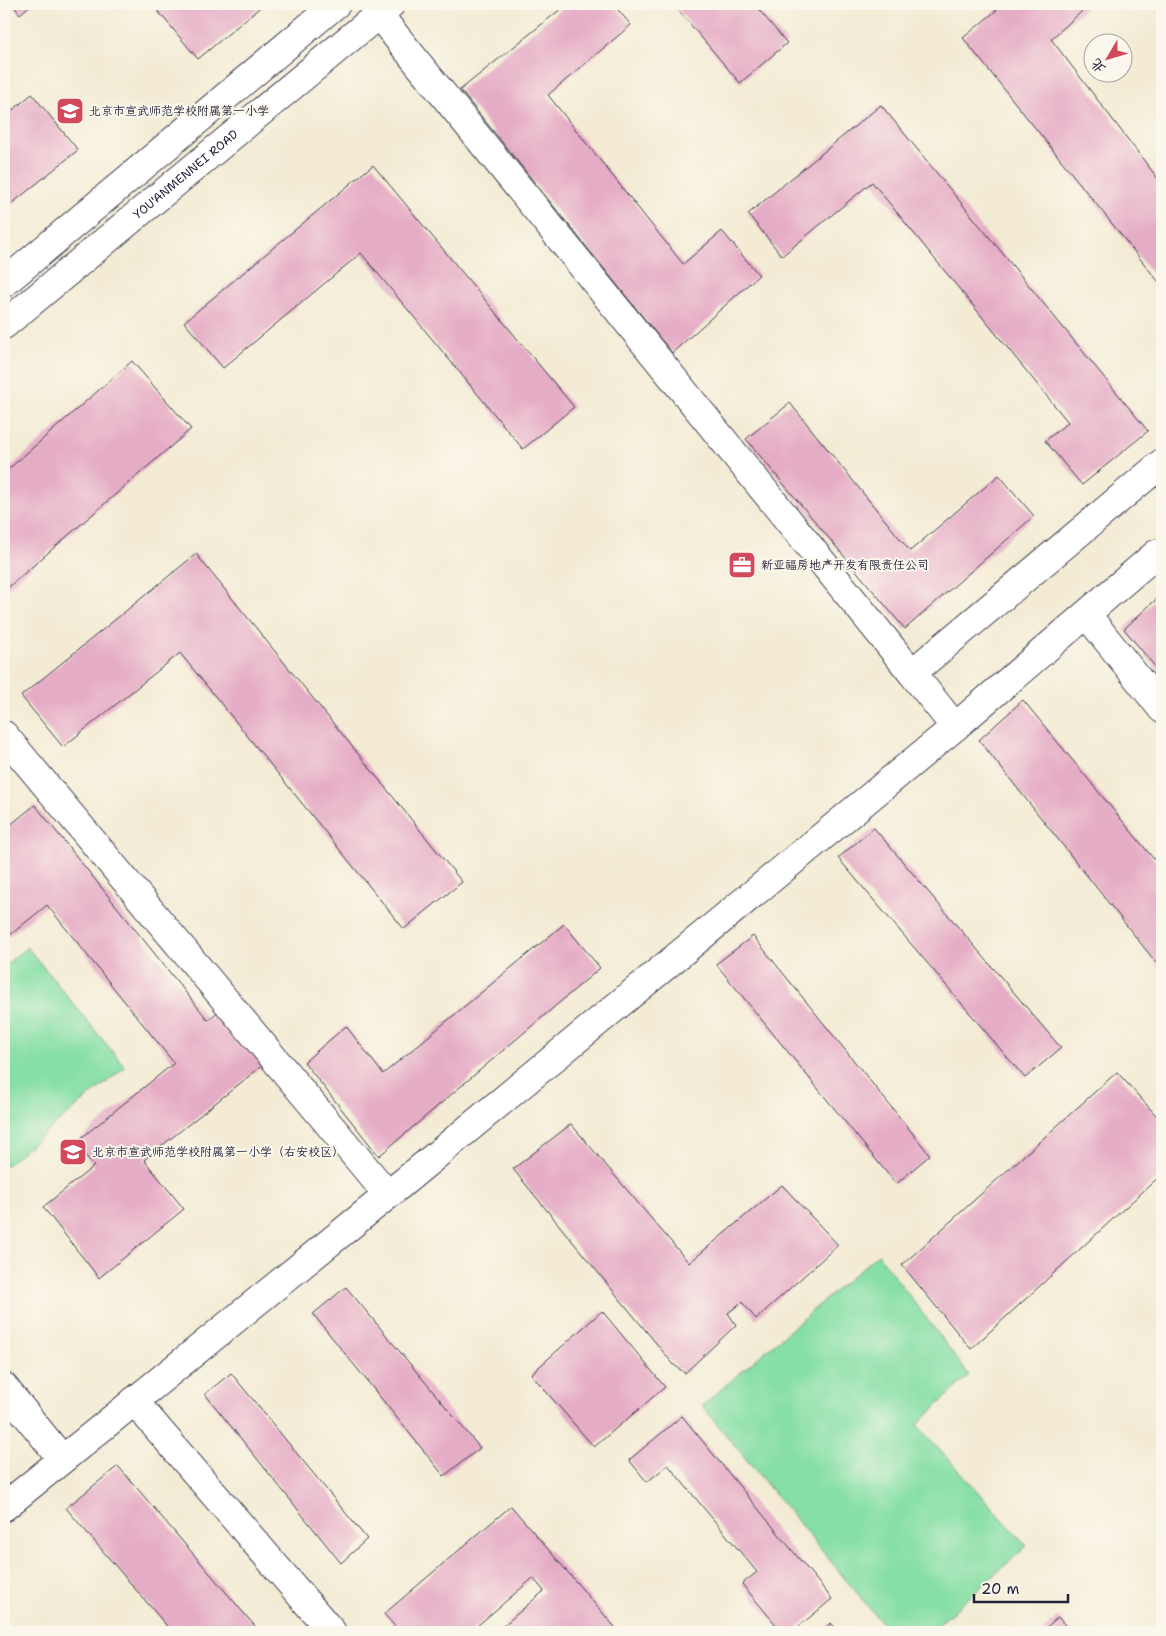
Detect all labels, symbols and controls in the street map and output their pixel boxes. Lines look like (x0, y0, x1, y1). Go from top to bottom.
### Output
north arrow (1084, 32, 1134, 82)
text: 北 (1086, 55, 1109, 77)
school or university icon: 北京市宣武师范学校附属第一小学 (55, 96, 85, 126)
place label: 北京市宣武师范学校附属第一小学 (89, 103, 269, 119)
street label: YOU'ANMENNEI ROAD (130, 126, 241, 223)
office icon: 新亚福房地产开发有限责任公司 (727, 550, 757, 580)
place label: 新亚福房地产开发有限责任公司 (761, 557, 929, 573)
school or university icon: 北京市宣武师范学校附属第一小学（右安校区） (58, 1137, 88, 1167)
place label: 北京市宣武师范学校附属第一小学（右安校区） (92, 1144, 344, 1160)
scale bar (974, 1571, 1067, 1603)
text: 20 m (981, 1579, 1020, 1599)

